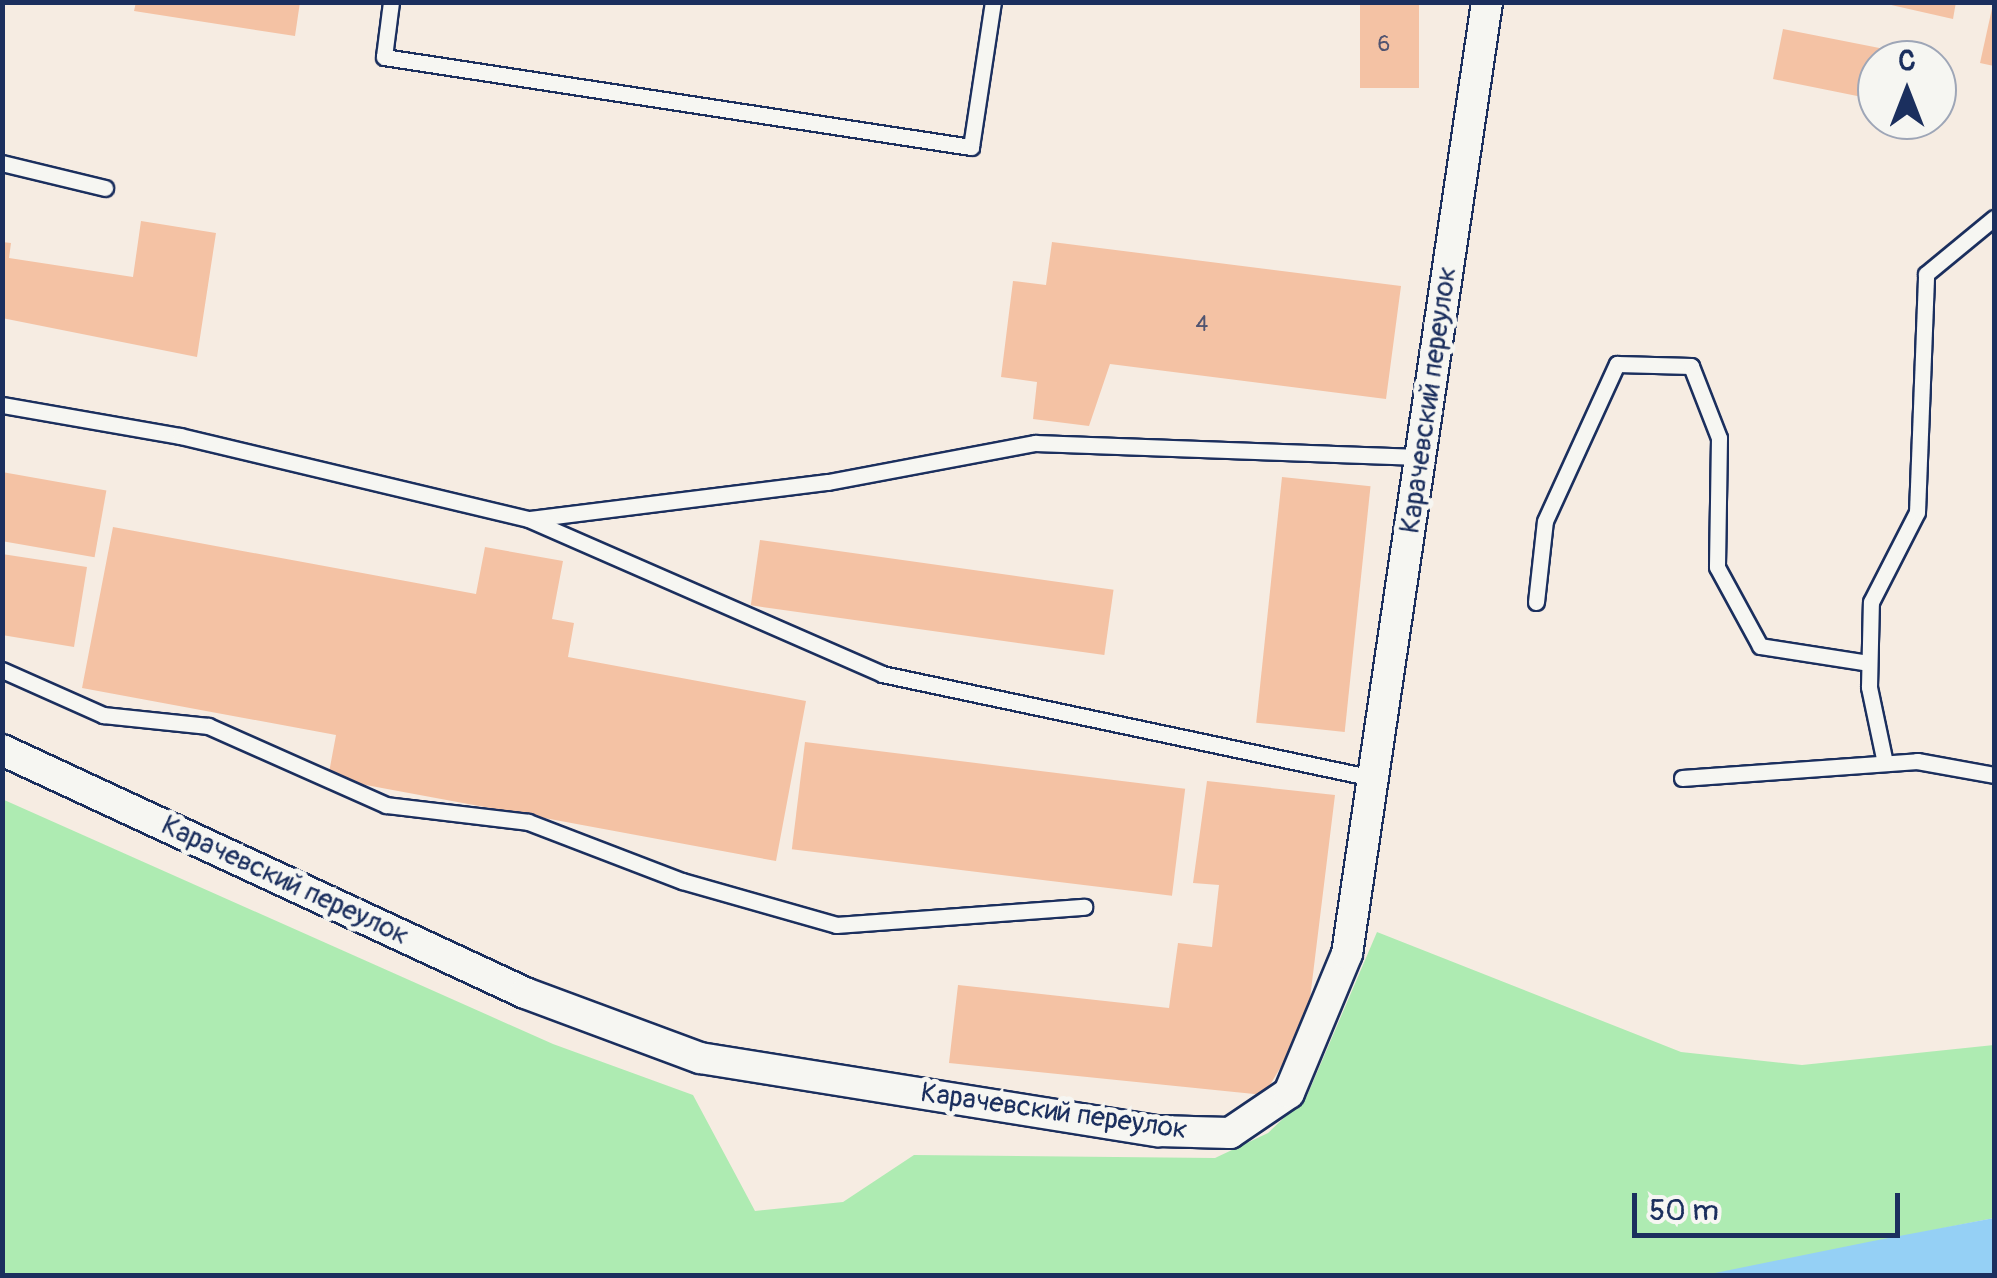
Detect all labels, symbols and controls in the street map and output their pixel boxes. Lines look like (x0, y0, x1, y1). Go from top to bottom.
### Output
house number: 6 (1378, 32, 1390, 58)
north arrow (1857, 40, 1957, 140)
text: С (1898, 44, 1916, 79)
street label: Карачевский переулок (1394, 264, 1464, 536)
house number: 4 (1196, 312, 1208, 338)
street label: Карачевский переулок (156, 809, 414, 953)
street label: Карачевский переулок (918, 1077, 1190, 1147)
scale bar (1637, 1173, 1904, 1235)
text: 50 m (1649, 1192, 1719, 1229)

